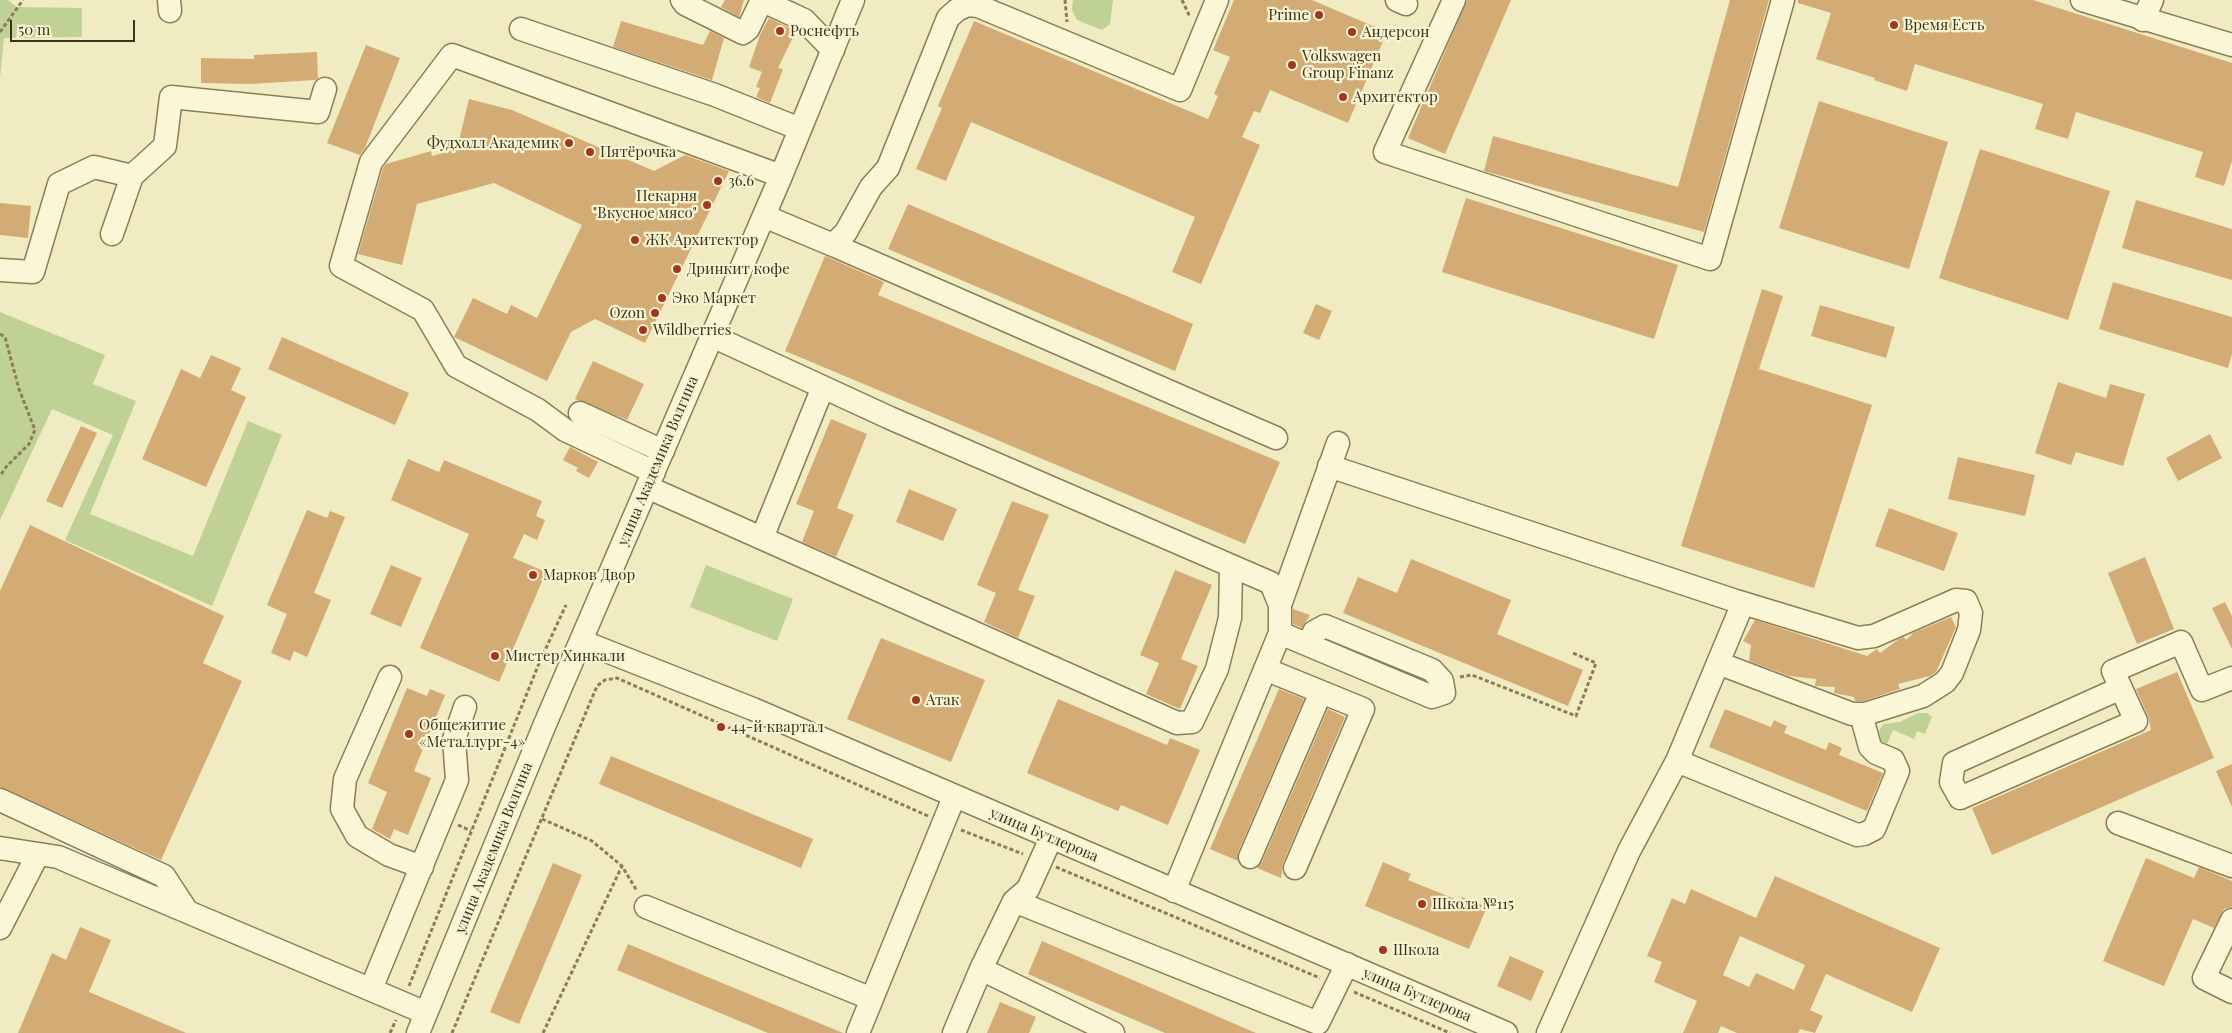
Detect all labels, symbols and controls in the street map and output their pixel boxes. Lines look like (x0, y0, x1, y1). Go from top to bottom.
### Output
place label: Prime (1268, 6, 1309, 24)
marker: Prime (1313, 9, 1325, 21)
scale bar (12, 10, 138, 42)
place label: Время Есть (1904, 16, 1985, 34)
text: 50 m (18, 19, 50, 39)
marker: Время Есть (1888, 19, 1900, 31)
place label: Роснефть (790, 22, 859, 40)
place label: Андерсон (1362, 23, 1429, 41)
marker: Роснефть (774, 25, 786, 37)
marker: Андерсон (1346, 26, 1358, 38)
place label: Volkswagen Group Finanz (1302, 47, 1394, 82)
marker: Volkswagen Group Finanz (1286, 59, 1298, 71)
place label: Архитектор (1353, 88, 1438, 106)
marker: Архитектор (1337, 91, 1349, 103)
place label: Фудхолл Академик (427, 134, 559, 152)
marker: Фудхолл Академик (563, 137, 575, 149)
place label: Пятёрочка (600, 143, 676, 161)
marker: Пятёрочка (584, 146, 596, 158)
place label: 36.6 (728, 172, 754, 190)
marker: 36.6 (712, 175, 724, 187)
place label: Пекарня "Вкусное мясо" (593, 187, 697, 222)
marker: Пекарня "Вкусное мясо" (701, 199, 713, 211)
place label: ЖК Архитектор (645, 231, 758, 249)
marker: ЖК Архитектор (629, 234, 641, 246)
place label: Дринкит кофе (687, 260, 790, 278)
marker: Дринкит кофе (671, 263, 683, 275)
place label: Эко Маркет (672, 289, 756, 307)
marker: Эко Маркет (656, 292, 668, 304)
place label: Ozon (610, 304, 645, 322)
marker: Ozon (649, 307, 661, 319)
place label: Wildberries (653, 321, 732, 339)
marker: Wildberries (637, 324, 649, 336)
street label: улица Академика Волгина (614, 373, 702, 549)
place label: Марков Двор (543, 566, 635, 584)
marker: Марков Двор (527, 569, 539, 581)
place label: Мистер Хинкали (505, 647, 625, 665)
marker: Мистер Хинкали (489, 650, 501, 662)
place label: Атак (926, 691, 959, 709)
marker: Атак (910, 694, 922, 706)
place label: Общежитие «Металлург-4» (419, 716, 525, 751)
place label: 44-й квартал (731, 718, 824, 736)
marker: 44-й квартал (715, 721, 727, 733)
marker: Общежитие «Металлург-4» (403, 728, 415, 740)
street label: улица Академика Волгина (451, 760, 537, 936)
street label: улица Бутлерова (987, 804, 1101, 866)
place label: Школа №115 (1432, 895, 1514, 913)
marker: Школа №115 (1416, 898, 1428, 910)
place label: Школа (1393, 941, 1440, 959)
marker: Школа (1377, 944, 1389, 956)
street label: улица Бутлерова (1360, 964, 1474, 1026)

